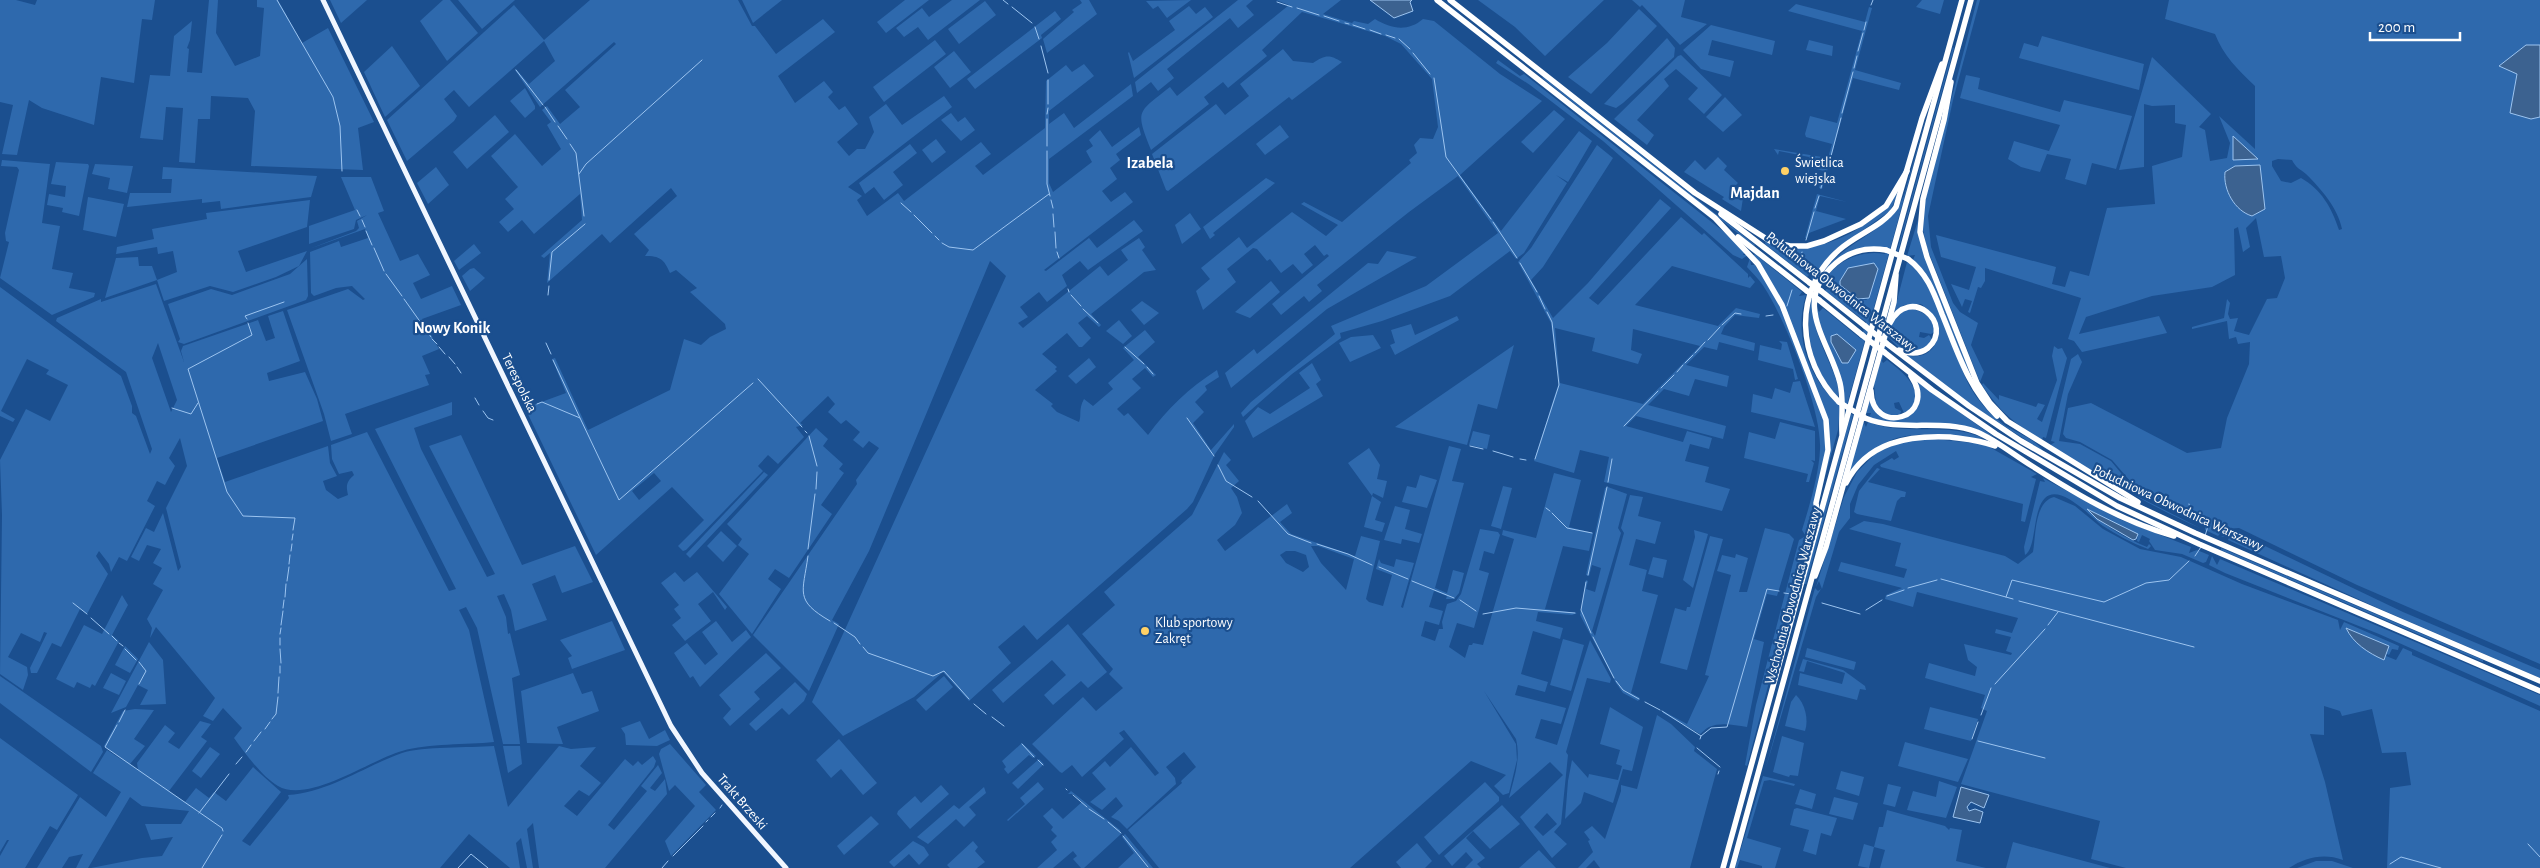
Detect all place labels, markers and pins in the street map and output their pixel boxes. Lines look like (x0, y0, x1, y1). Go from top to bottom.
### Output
place label: Świetlica wiejska (1795, 153, 1844, 186)
marker: Świetlica wiejska (1779, 165, 1791, 177)
place label: Klub sportowy Zakręt (1155, 616, 1233, 646)
marker: Klub sportowy Zakręt (1139, 625, 1151, 637)

